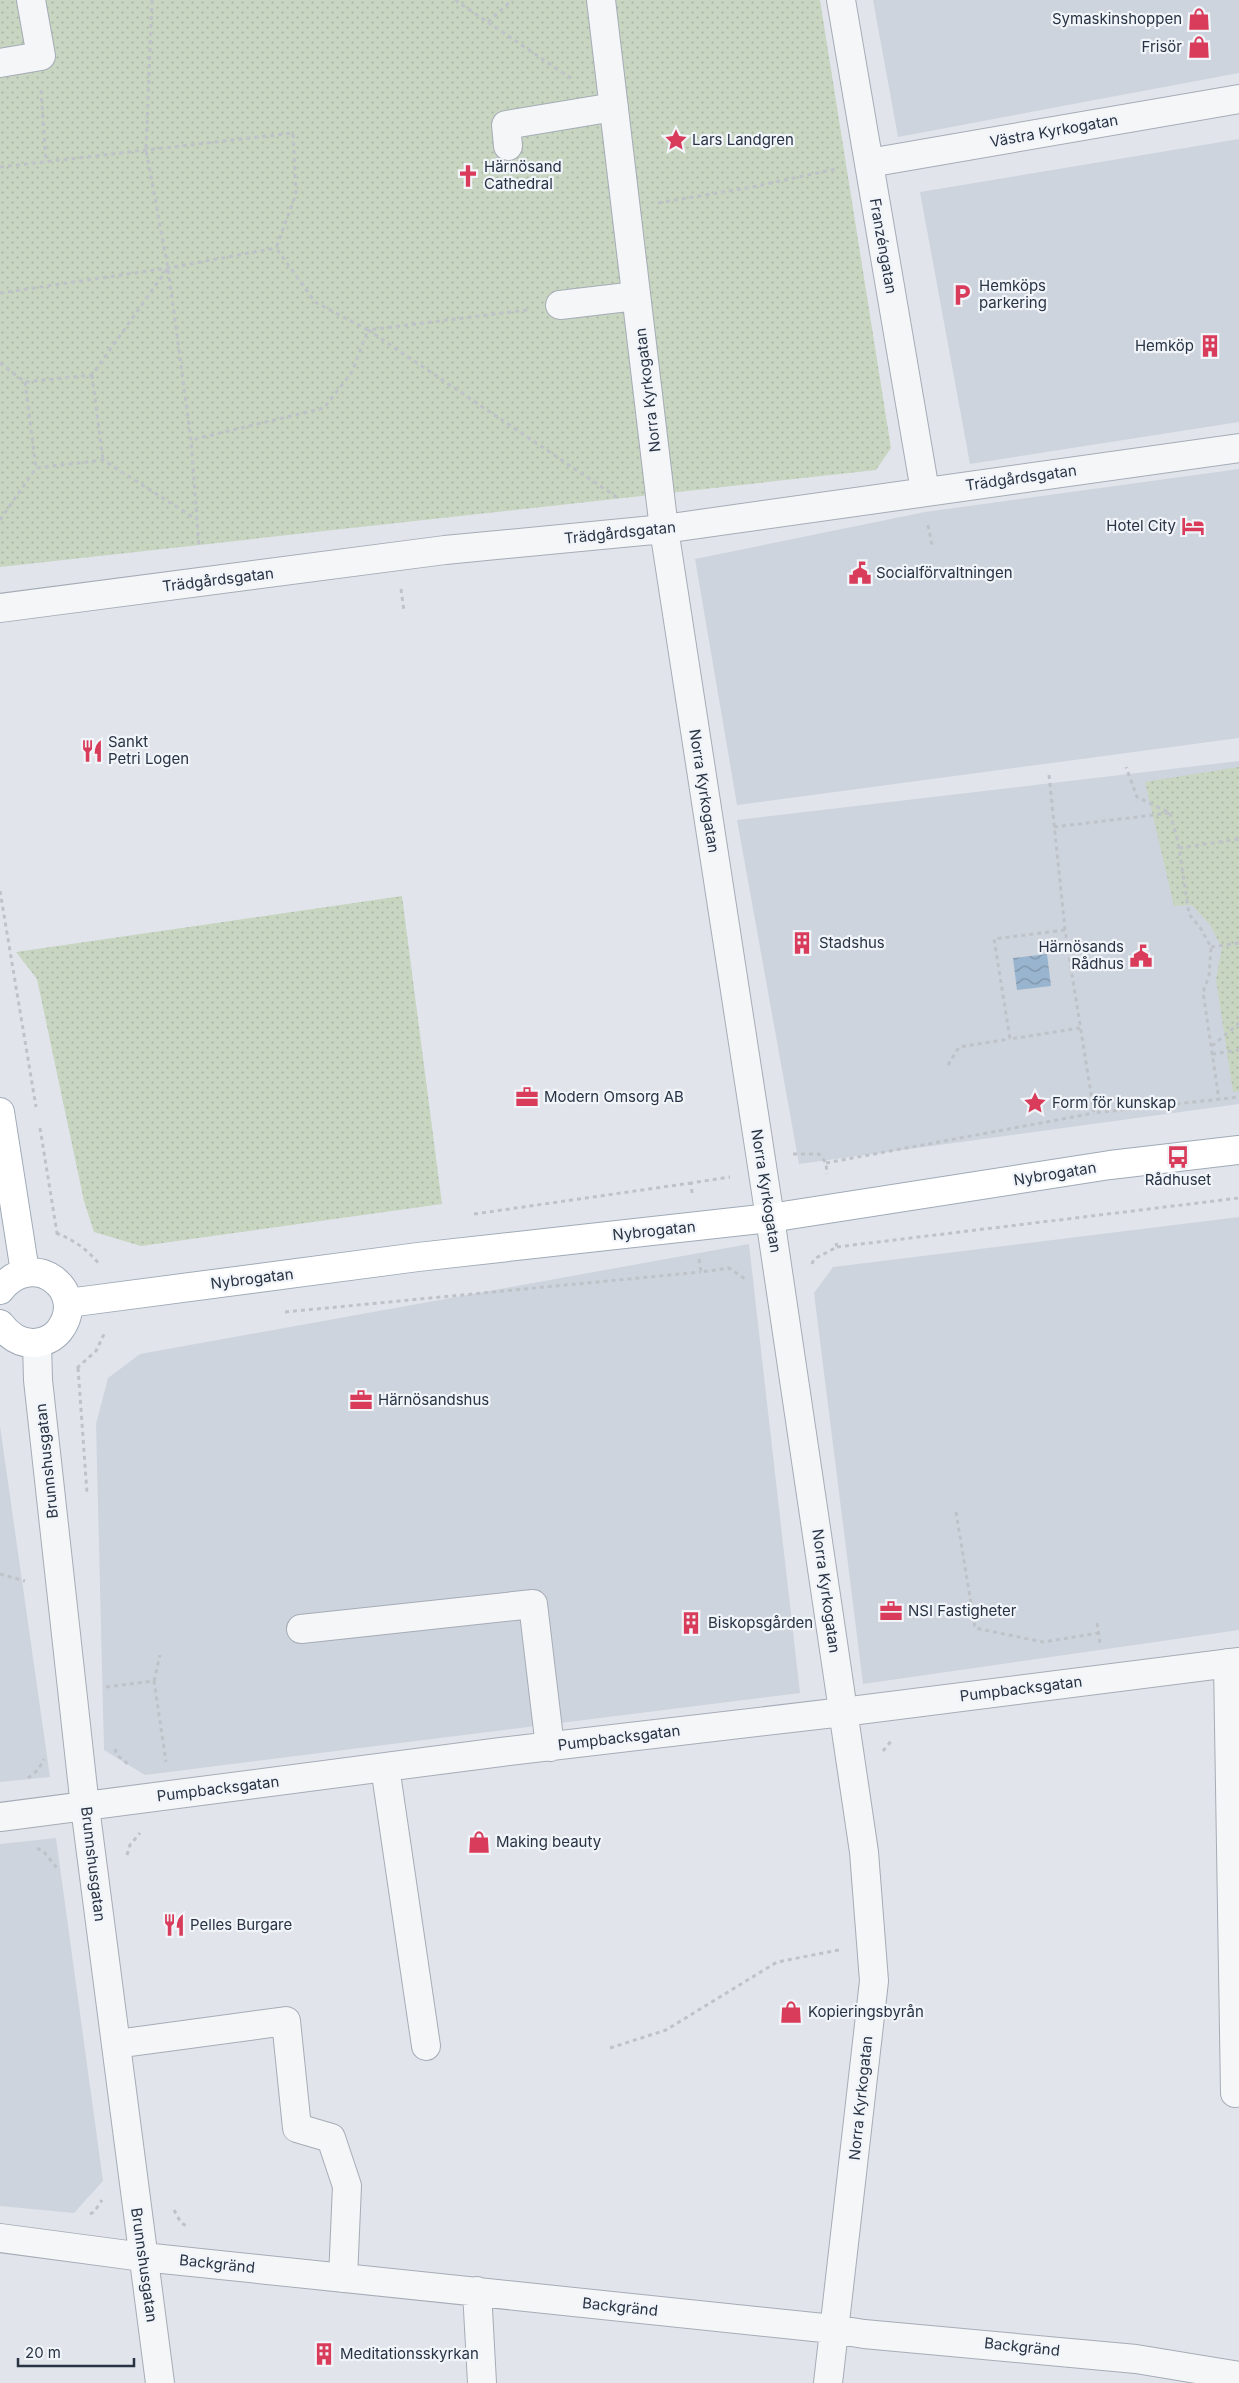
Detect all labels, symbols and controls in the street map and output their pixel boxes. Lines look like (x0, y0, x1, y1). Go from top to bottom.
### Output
shop icon: Symaskinshoppen (1186, 6, 1212, 32)
place label: Symaskinshoppen (1052, 9, 1182, 28)
shop icon: Frisör (1186, 34, 1212, 60)
place label: Frisör (1142, 37, 1182, 56)
street label: Västra Kyrkogatan (988, 110, 1120, 151)
place icon: Lars Landgren (663, 127, 689, 153)
place label: Lars Landgren (692, 130, 794, 149)
place label: Härnösand Cathedral (484, 157, 562, 193)
church icon: Härnösand Cathedral (455, 163, 481, 189)
street label: Franzéngatan (866, 197, 901, 295)
place label: Hemköps parkering (979, 276, 1047, 312)
parking icon: Hemköps parkering (949, 282, 975, 308)
street label: Norra Kyrkogatan (630, 327, 665, 453)
building icon: Hemköp (1197, 333, 1223, 359)
place label: Hemköp (1135, 336, 1194, 355)
street label: Trädgårdsgatan (964, 460, 1078, 495)
hotel icon: Hotel City (1180, 513, 1206, 539)
place label: Hotel City (1106, 516, 1177, 535)
street label: Trädgårdsgatan (563, 517, 677, 548)
public building icon: Socialförvaltningen (847, 560, 873, 586)
street label: Trädgårdsgatan (161, 563, 275, 596)
place label: Socialförvaltningen (876, 563, 1013, 582)
street label: Norra Kyrkogatan (685, 728, 724, 854)
place label: Sankt Petri Logen (108, 732, 189, 768)
restaurant icon: Sankt Petri Logen (79, 738, 105, 764)
building icon: Stadshus (789, 930, 815, 956)
place label: Stadshus (819, 933, 885, 952)
place label: Härnösands Rådhus (1038, 937, 1124, 973)
public building icon: Härnösands Rådhus (1128, 943, 1154, 969)
office icon: Modern Omsorg AB (514, 1084, 540, 1110)
place label: Modern Omsorg AB (544, 1087, 684, 1106)
place icon: Form för kunskap (1022, 1090, 1048, 1116)
place label: Form för kunskap (1052, 1093, 1176, 1112)
street label: Norra Kyrkogatan (747, 1128, 786, 1254)
bus stop icon: Rådhuset (1165, 1144, 1191, 1170)
street label: Nybrogatan (1012, 1158, 1098, 1189)
place label: Rådhuset (1145, 1170, 1211, 1189)
street label: Nybrogatan (612, 1217, 696, 1244)
street label: Nybrogatan (209, 1264, 294, 1293)
office icon: Härnösandshus (348, 1387, 374, 1413)
place label: Härnösandshus (378, 1390, 489, 1409)
street label: Brunnshusgatan (31, 1403, 62, 1519)
street label: Norra Kyrkogatan (808, 1528, 845, 1654)
office icon: NSI Fastigheter (878, 1598, 904, 1624)
place label: NSI Fastigheter (908, 1601, 1017, 1620)
building icon: Biskopsgården (678, 1610, 704, 1636)
place label: Biskopsgården (708, 1613, 813, 1632)
street label: Pumpbacksgatan (959, 1672, 1083, 1705)
street label: Pumpbacksgatan (557, 1721, 681, 1754)
street label: Pumpbacksgatan (156, 1772, 280, 1805)
street label: Brunnshusgatan (77, 1805, 110, 1922)
shop icon: Making beauty (466, 1829, 492, 1855)
place label: Making beauty (496, 1832, 602, 1851)
restaurant icon: Pelles Burgare (161, 1912, 187, 1938)
place label: Pelles Burgare (190, 1915, 292, 1934)
shop icon: Kopieringsbyrån (778, 1999, 804, 2025)
place label: Kopieringsbyrån (808, 2002, 924, 2021)
street label: Norra Kyrkogatan (845, 2035, 876, 2161)
street label: Brunnshusgatan (127, 2206, 162, 2323)
street label: Backgränd (178, 2250, 256, 2277)
street label: Backgränd (581, 2293, 659, 2320)
street label: Backgränd (983, 2333, 1061, 2360)
scale bar (18, 2336, 134, 2368)
building icon: Meditationsskyrkan (311, 2341, 337, 2367)
text: 20 m (25, 2343, 61, 2362)
place label: Meditationsskyrkan (340, 2344, 479, 2363)

